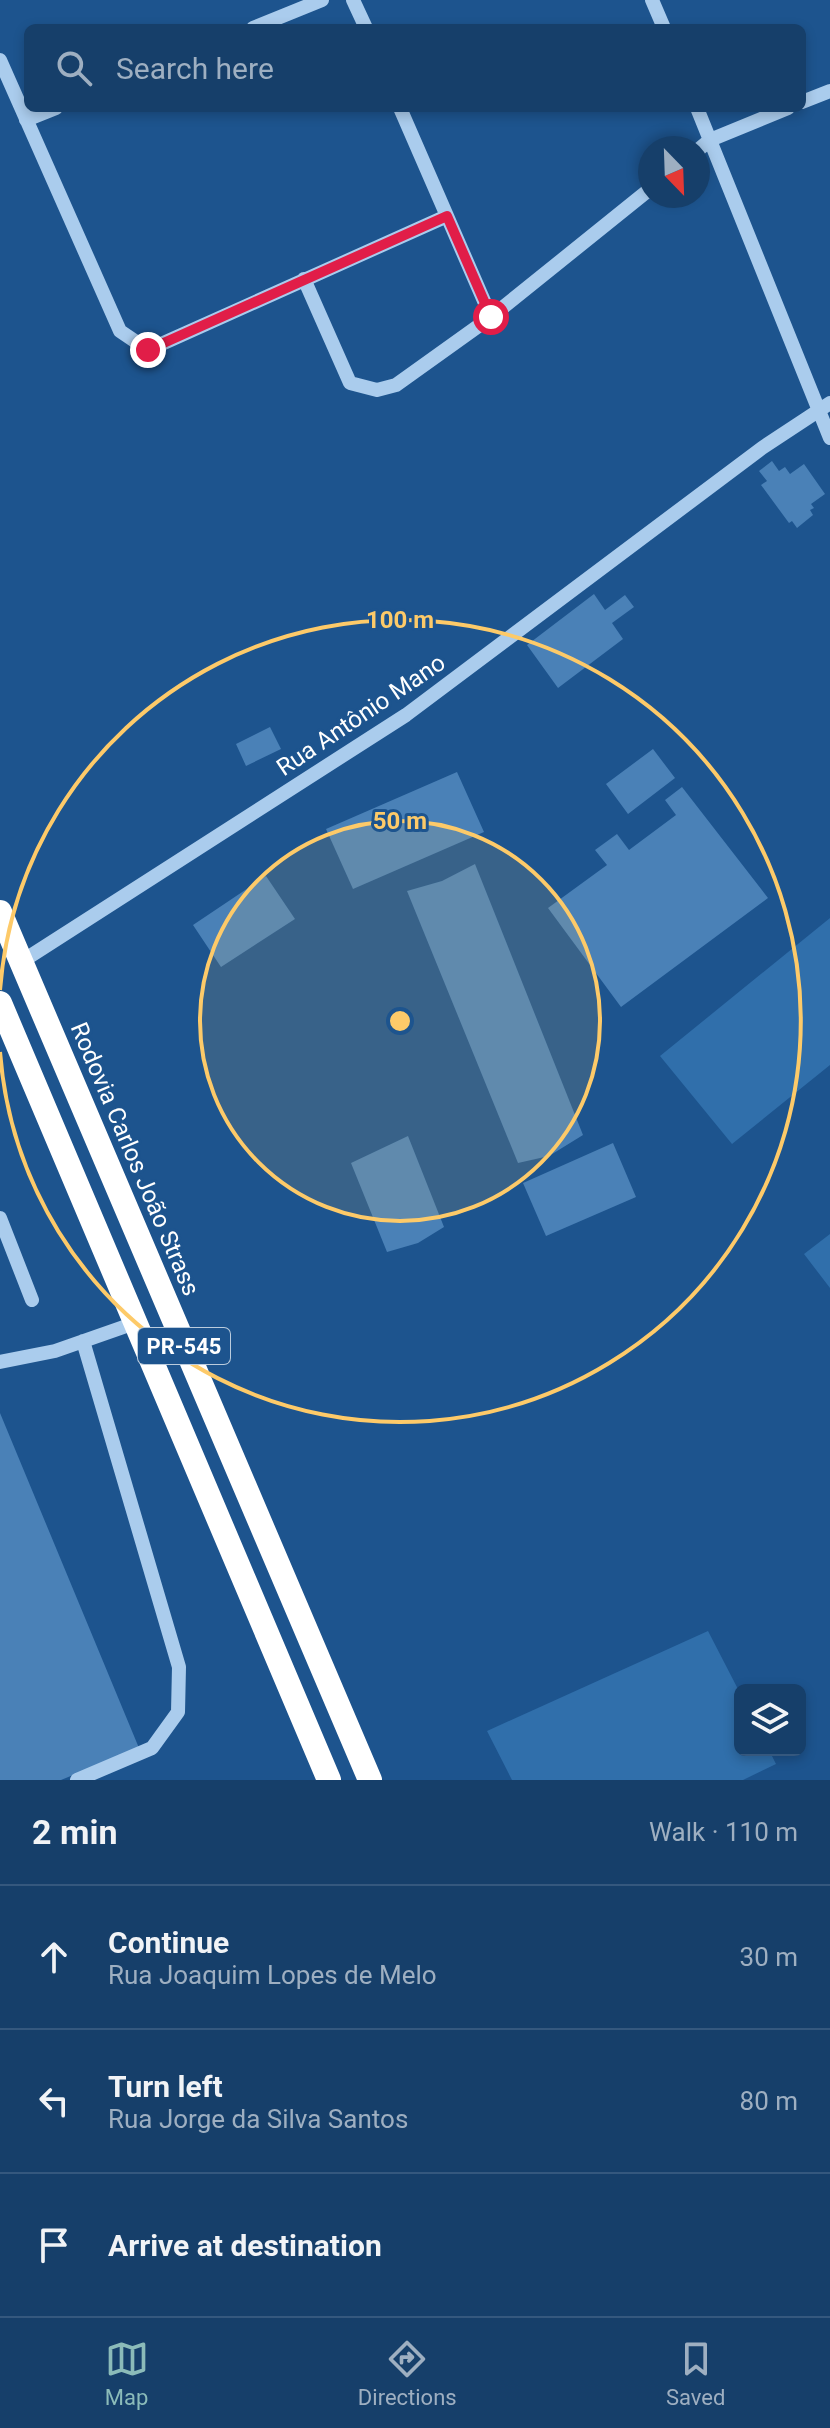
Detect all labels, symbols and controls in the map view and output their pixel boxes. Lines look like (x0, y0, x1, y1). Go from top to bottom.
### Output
search box (24, 24, 806, 112)
icon: search (52, 46, 96, 90)
text: Search here (116, 51, 274, 86)
north arrow (638, 136, 710, 208)
route start (473, 299, 509, 335)
route end (130, 332, 166, 368)
text: 100 m (366, 606, 434, 634)
street label: Rua Antônio Mano (272, 648, 450, 782)
text: 50 m (373, 807, 427, 835)
centre of rings (386, 1007, 414, 1035)
street label: Rodovia Carlos João Strass (65, 1018, 205, 1300)
road number: PR-545 (138, 1328, 230, 1364)
map controls (734, 1684, 806, 1756)
button: layers (734, 1684, 806, 1756)
text: 2 min (32, 1812, 117, 1852)
text: Walk · 110 m (649, 1817, 798, 1847)
text: Continue (108, 1925, 229, 1960)
icon: ahead (32, 1935, 76, 1979)
text: 30 m (740, 1942, 798, 1972)
text: Rua Joaquim Lopes de Melo (108, 1960, 437, 1990)
text: Turn left (108, 2069, 223, 2104)
icon: left (32, 2079, 76, 2123)
text: 80 m (740, 2086, 798, 2116)
text: Rua Jorge da Silva Santos (108, 2104, 408, 2134)
icon: arrive (32, 2223, 76, 2267)
text: Arrive at destination (108, 2228, 382, 2263)
tab: Map (105, 2337, 149, 2410)
tab: Directions (358, 2337, 457, 2410)
tab: Saved (666, 2337, 725, 2410)

